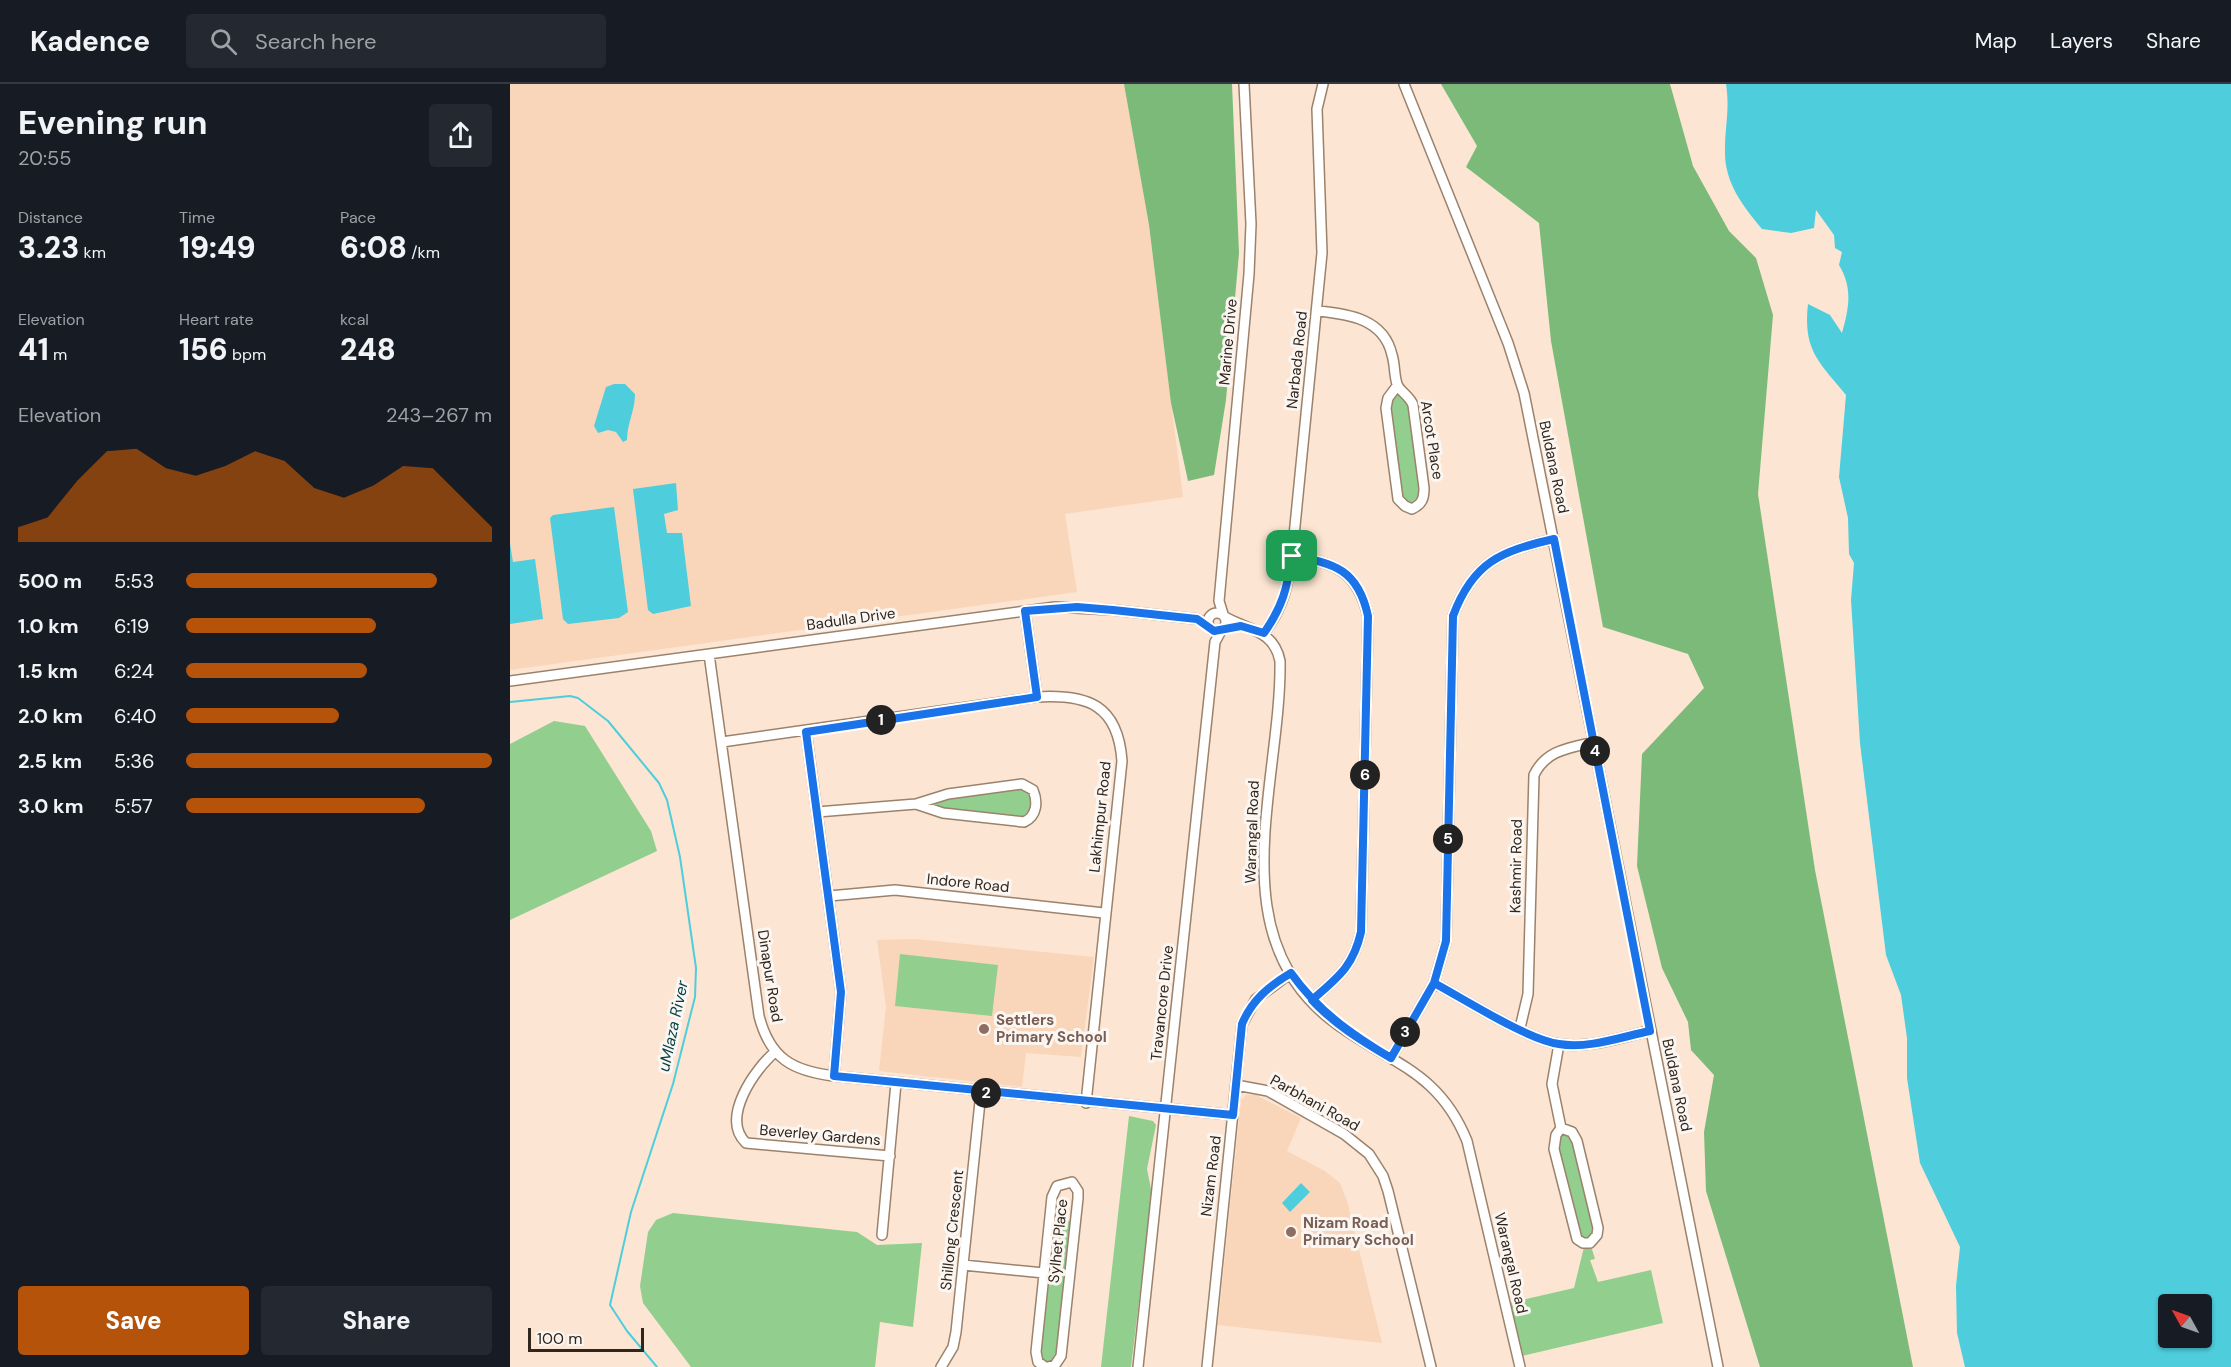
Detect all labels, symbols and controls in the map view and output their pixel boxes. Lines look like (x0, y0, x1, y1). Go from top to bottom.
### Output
search box (186, 14, 606, 68)
text: Kadence (30, 23, 150, 60)
icon: search (207, 25, 240, 58)
text: Search here (255, 27, 376, 56)
text: Map (1975, 27, 2017, 55)
text: Layers (2050, 27, 2113, 55)
text: Share (2146, 27, 2201, 55)
text: Evening run (18, 101, 207, 144)
button: share (429, 104, 492, 167)
text: 20:55 (18, 145, 71, 171)
text: Distance (18, 207, 83, 228)
text: Time (179, 207, 215, 228)
text: Pace (340, 207, 376, 228)
text: 3.23 (18, 228, 79, 267)
text: 19:49 (179, 228, 256, 267)
text: 6:08 (340, 228, 407, 267)
text: km (79, 242, 106, 263)
text: /km (407, 242, 440, 263)
street label: Marine Drive (1214, 298, 1242, 386)
text: Elevation (18, 309, 85, 330)
text: Heart rate (179, 309, 254, 330)
text: kcal (340, 309, 369, 330)
street label: Narbada Road (1282, 310, 1312, 410)
text: 41 (18, 330, 49, 369)
text: 156 (179, 330, 228, 369)
text: 248 (340, 330, 396, 369)
text: m (49, 344, 67, 365)
text: bpm (228, 344, 266, 365)
street label: Arcot Place (1416, 399, 1448, 481)
text: Elevation (18, 402, 101, 428)
text: 243–267 m (386, 402, 492, 428)
street label: Buldana Road (1534, 419, 1574, 515)
pin (1266, 530, 1317, 581)
icon: arrive (1275, 539, 1308, 572)
text: 500 m (18, 568, 82, 594)
text: 5:53 (114, 568, 154, 594)
street label: Badulla Drive (805, 603, 897, 635)
text: 1.0 km (18, 613, 79, 639)
text: 6:19 (114, 613, 149, 639)
text: 1.5 km (18, 658, 78, 684)
text: 6:24 (114, 658, 154, 684)
text: 2.0 km (18, 703, 83, 729)
text: 6:40 (114, 703, 156, 729)
pin: 1 (866, 705, 896, 735)
text: 1 (878, 709, 884, 730)
pin: 4 (1580, 736, 1610, 766)
text: 4 (1590, 740, 1600, 761)
text: 2.5 km (18, 748, 82, 774)
text: 5:36 (114, 748, 155, 774)
street label: Lakhimpur Road (1084, 760, 1116, 874)
pin: 6 (1350, 760, 1380, 790)
text: 6 (1360, 764, 1370, 785)
street label: Warangal Road (1240, 780, 1264, 884)
text: 3.0 km (18, 793, 83, 819)
text: 5:57 (114, 793, 153, 819)
street label: Kashmir Road (1505, 819, 1527, 913)
pin: 5 (1433, 824, 1463, 854)
text: 5 (1443, 828, 1453, 849)
street label: Indore Road (926, 869, 1010, 897)
street label: Dinapur Road (753, 928, 787, 1024)
street label: Travancore Drive (1146, 944, 1178, 1062)
water label: uMlaza River (653, 977, 693, 1074)
place label: Settlers Primary School (996, 1010, 1107, 1047)
pin: 3 (1390, 1017, 1420, 1047)
text: 3 (1400, 1021, 1410, 1042)
marker: Settlers Primary School (977, 1022, 991, 1036)
street label: Buldana Road (1657, 1037, 1697, 1133)
street label: Parbhani Road (1267, 1070, 1363, 1136)
pin: 2 (971, 1078, 1001, 1108)
text: 2 (981, 1082, 991, 1103)
street label: Beverley Gardens (759, 1120, 881, 1150)
street label: Nizam Road (1196, 1134, 1226, 1218)
street label: Shillong Crescent (936, 1169, 968, 1291)
street label: Sylhet Place (1044, 1198, 1072, 1284)
street label: Warangal Road (1490, 1211, 1532, 1315)
place label: Nizam Road Primary School (1303, 1213, 1414, 1250)
marker: Nizam Road Primary School (1284, 1225, 1298, 1239)
button: Save (18, 1286, 249, 1355)
button: Share (261, 1286, 492, 1355)
north arrow (2158, 1294, 2212, 1348)
map controls (2158, 1294, 2212, 1348)
scale bar (528, 1325, 644, 1352)
text: 100 m (537, 1328, 582, 1349)

